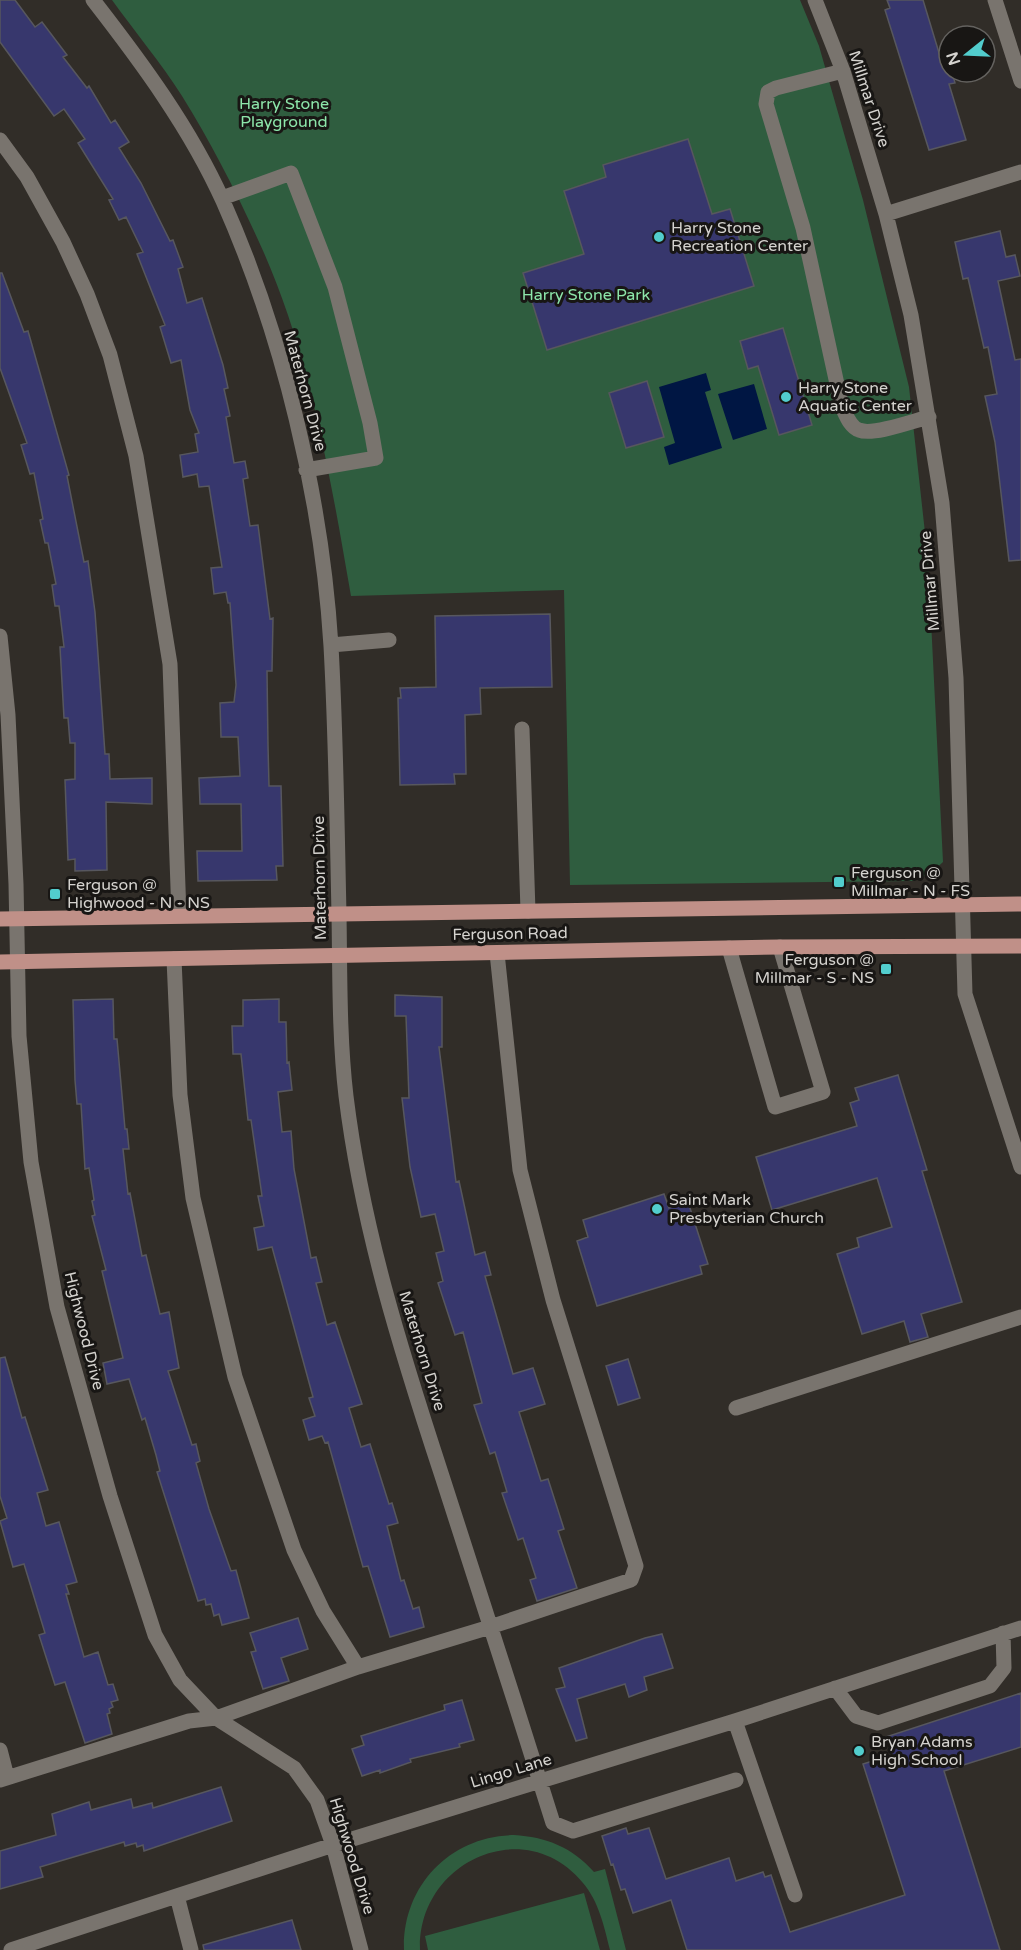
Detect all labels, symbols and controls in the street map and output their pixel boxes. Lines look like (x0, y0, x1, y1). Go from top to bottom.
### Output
north arrow (937, 24, 997, 84)
street label: Millmar Drive (844, 48, 894, 150)
text: N (942, 49, 965, 68)
park label: Harry Stone Playground (239, 94, 329, 132)
place label: Harry Stone Recreation Center (671, 218, 809, 256)
marker: Harry Stone Recreation Center (652, 230, 666, 244)
park label: Harry Stone Park (522, 285, 651, 305)
street label: Materhorn Drive (279, 328, 331, 454)
place label: Harry Stone Aquatic Center (798, 378, 913, 416)
marker: Harry Stone Aquatic Center (779, 390, 793, 404)
street label: Millmar Drive (916, 530, 944, 632)
street label: Materhorn Drive (309, 816, 331, 940)
place label: Ferguson @ Millmar - N - FS (851, 863, 970, 901)
place label: Ferguson @ Highwood - N - NS (67, 875, 210, 913)
marker: Ferguson @ Millmar - N - FS (832, 875, 846, 889)
marker: Ferguson @ Highwood - N - NS (48, 887, 62, 901)
street label: Ferguson Road (452, 923, 568, 945)
place label: Ferguson @ Millmar - S - NS (755, 950, 874, 988)
marker: Ferguson @ Millmar - S - NS (879, 962, 893, 976)
place label: Saint Mark Presbyterian Church (669, 1190, 824, 1228)
marker: Saint Mark Presbyterian Church (650, 1202, 664, 1216)
street label: Highwood Drive (60, 1270, 108, 1392)
street label: Materhorn Drive (394, 1289, 450, 1413)
place label: Bryan Adams High School (871, 1732, 973, 1770)
marker: Bryan Adams High School (852, 1744, 866, 1758)
street label: Lingo Lane (468, 1749, 554, 1793)
street label: Highwood Drive (325, 1795, 379, 1917)

